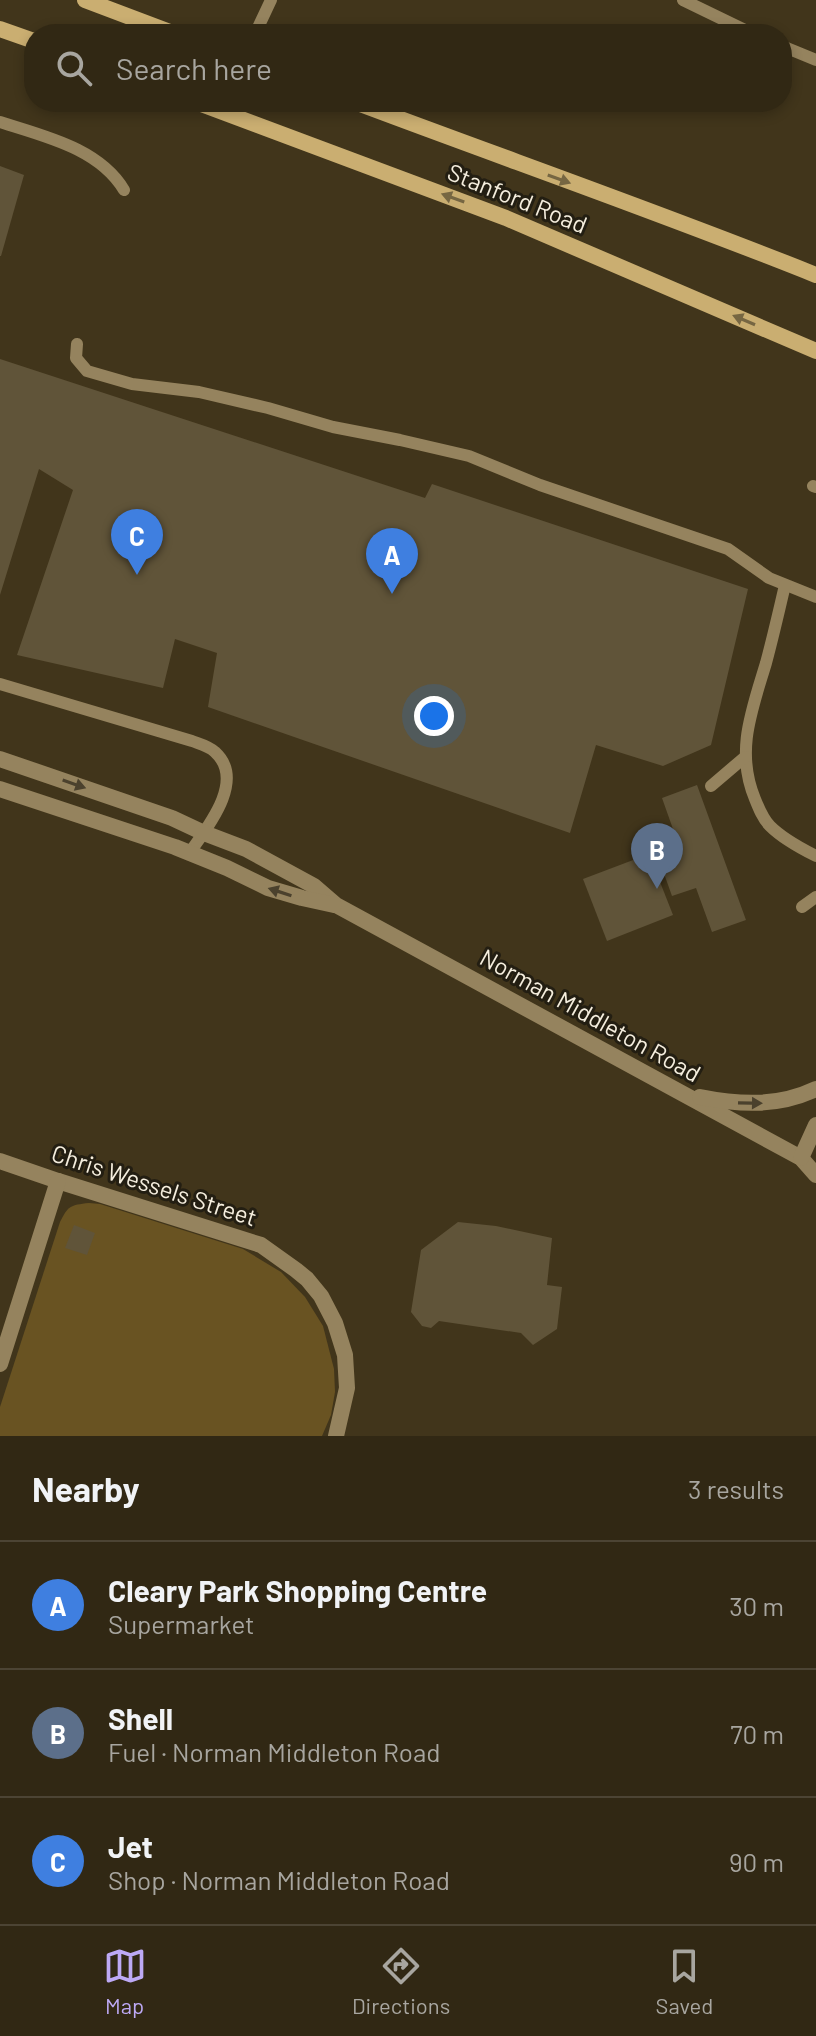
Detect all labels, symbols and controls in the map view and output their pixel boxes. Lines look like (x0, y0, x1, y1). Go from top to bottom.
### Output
search box (24, 24, 792, 112)
icon: search (52, 46, 96, 90)
text: Search here (116, 50, 272, 86)
street label: Stanford Road (443, 156, 592, 239)
one-way arrow (547, 173, 571, 185)
one-way arrow (441, 191, 465, 204)
one-way arrow (732, 313, 756, 327)
pin: C (111, 509, 163, 575)
pin: A (366, 528, 418, 594)
your location (414, 696, 454, 736)
one-way arrow (62, 779, 86, 791)
pin: B (631, 823, 683, 889)
one-way arrow (267, 885, 291, 897)
street label: Norman Middleton Road (475, 942, 706, 1087)
one-way arrow (738, 1097, 763, 1109)
street label: Chris Wessels Street (48, 1138, 261, 1231)
text: Nearby (32, 1468, 140, 1509)
text: 3 results (688, 1473, 784, 1504)
text: Cleary Park Shopping Centre (108, 1572, 487, 1608)
text: A (49, 1590, 67, 1621)
text: 30 m (729, 1590, 784, 1621)
text: Supermarket (108, 1608, 255, 1639)
text: Shell (108, 1700, 173, 1736)
text: B (50, 1718, 66, 1749)
text: 70 m (730, 1718, 784, 1749)
text: Fuel · Norman Middleton Road (108, 1736, 440, 1767)
text: Jet (108, 1828, 153, 1864)
text: C (50, 1846, 66, 1877)
text: 90 m (729, 1846, 784, 1877)
text: Shop · Norman Middleton Road (108, 1864, 450, 1895)
tab: Map (103, 1944, 147, 2018)
tab: Directions (352, 1944, 450, 2018)
tab: Saved (656, 1944, 713, 2018)

